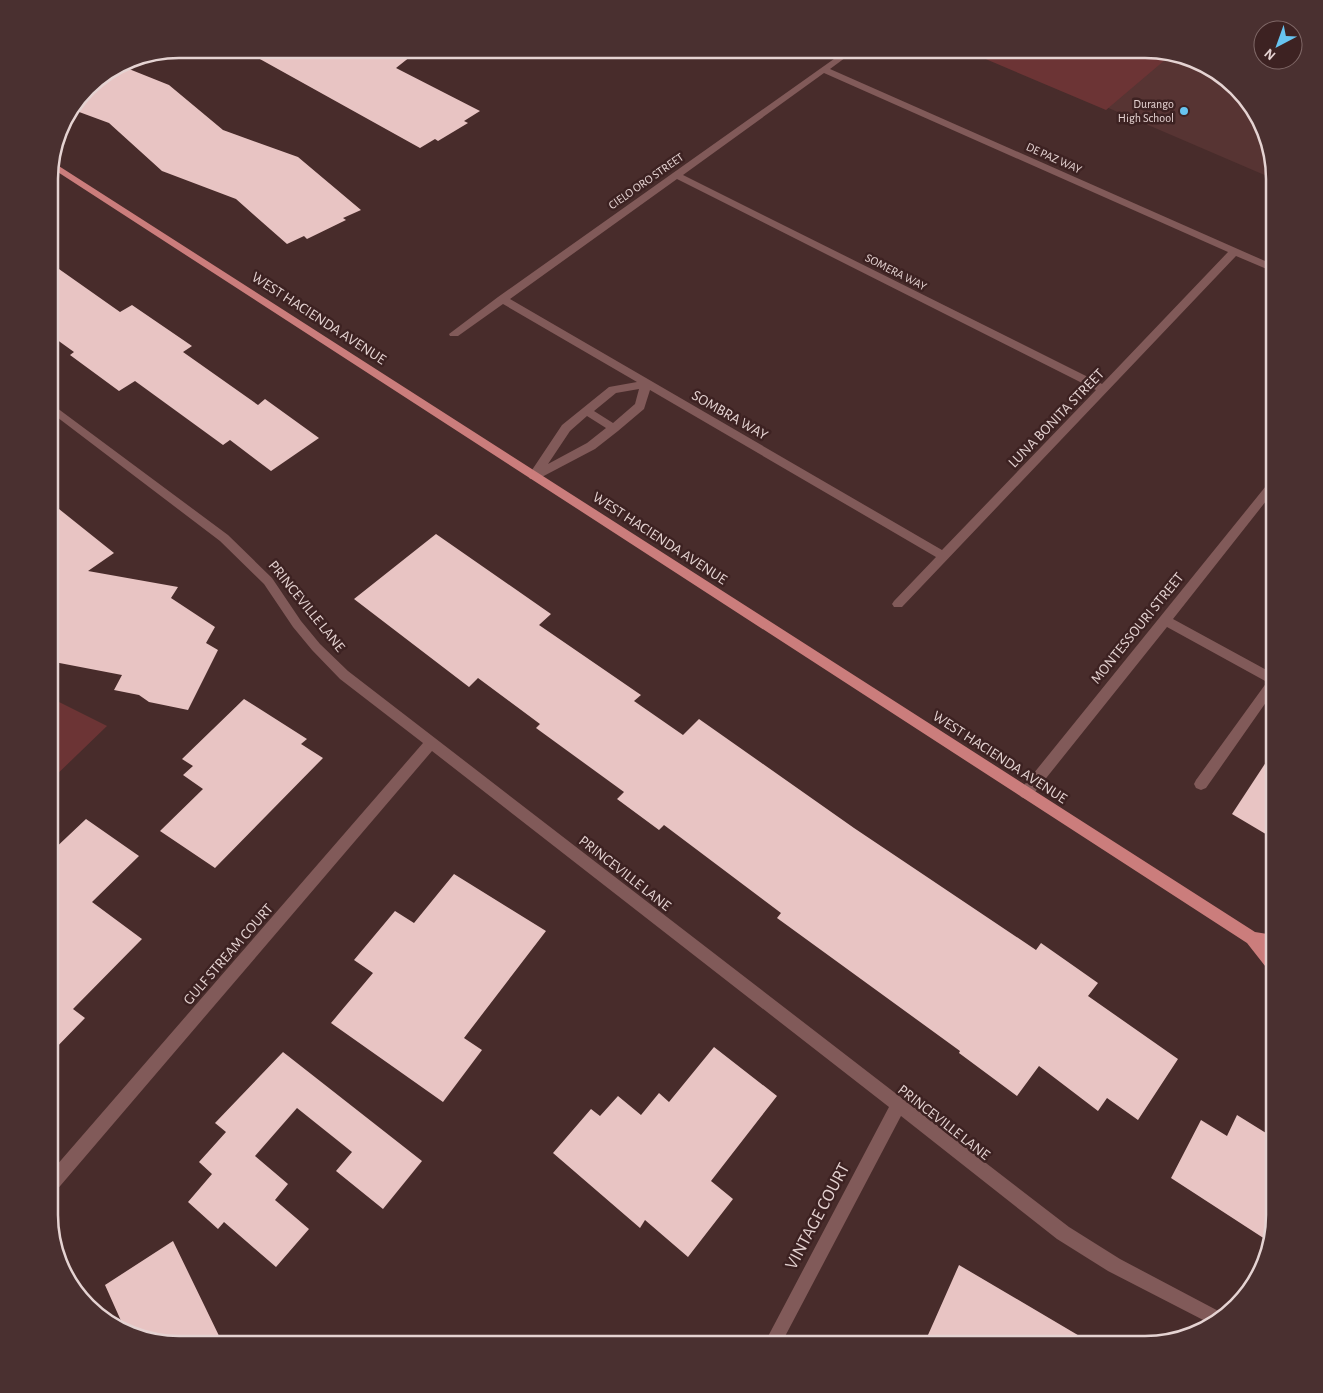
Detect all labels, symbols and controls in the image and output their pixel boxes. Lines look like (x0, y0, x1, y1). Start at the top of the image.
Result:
north arrow (1253, 20, 1303, 70)
text: N (1262, 46, 1278, 63)
place label: Durango High School (1118, 98, 1174, 124)
marker: Durango High School (1178, 105, 1190, 117)
street label: DE PAZ WAY (1024, 140, 1084, 176)
street label: CIELO ORO STREET (606, 151, 686, 211)
street label: SOMERA WAY (863, 251, 929, 293)
street label: WEST HACIENDA AVENUE (249, 269, 389, 367)
street label: LUNA BONITA STREET (1006, 366, 1108, 471)
street label: SOMBRA WAY (689, 388, 770, 443)
street label: WEST HACIENDA AVENUE (590, 489, 730, 587)
street label: PRINCEVILLE LANE (265, 558, 348, 655)
street label: MONTESSOURI STREET (1088, 569, 1187, 687)
street label: WEST HACIENDA AVENUE (930, 708, 1070, 806)
street label: PRINCEVILLE LANE (576, 833, 674, 914)
street label: GULF STREAM COURT (181, 901, 277, 1008)
street label: PRINCEVILLE LANE (895, 1082, 993, 1163)
street label: VINTAGE COURT (782, 1160, 854, 1273)

